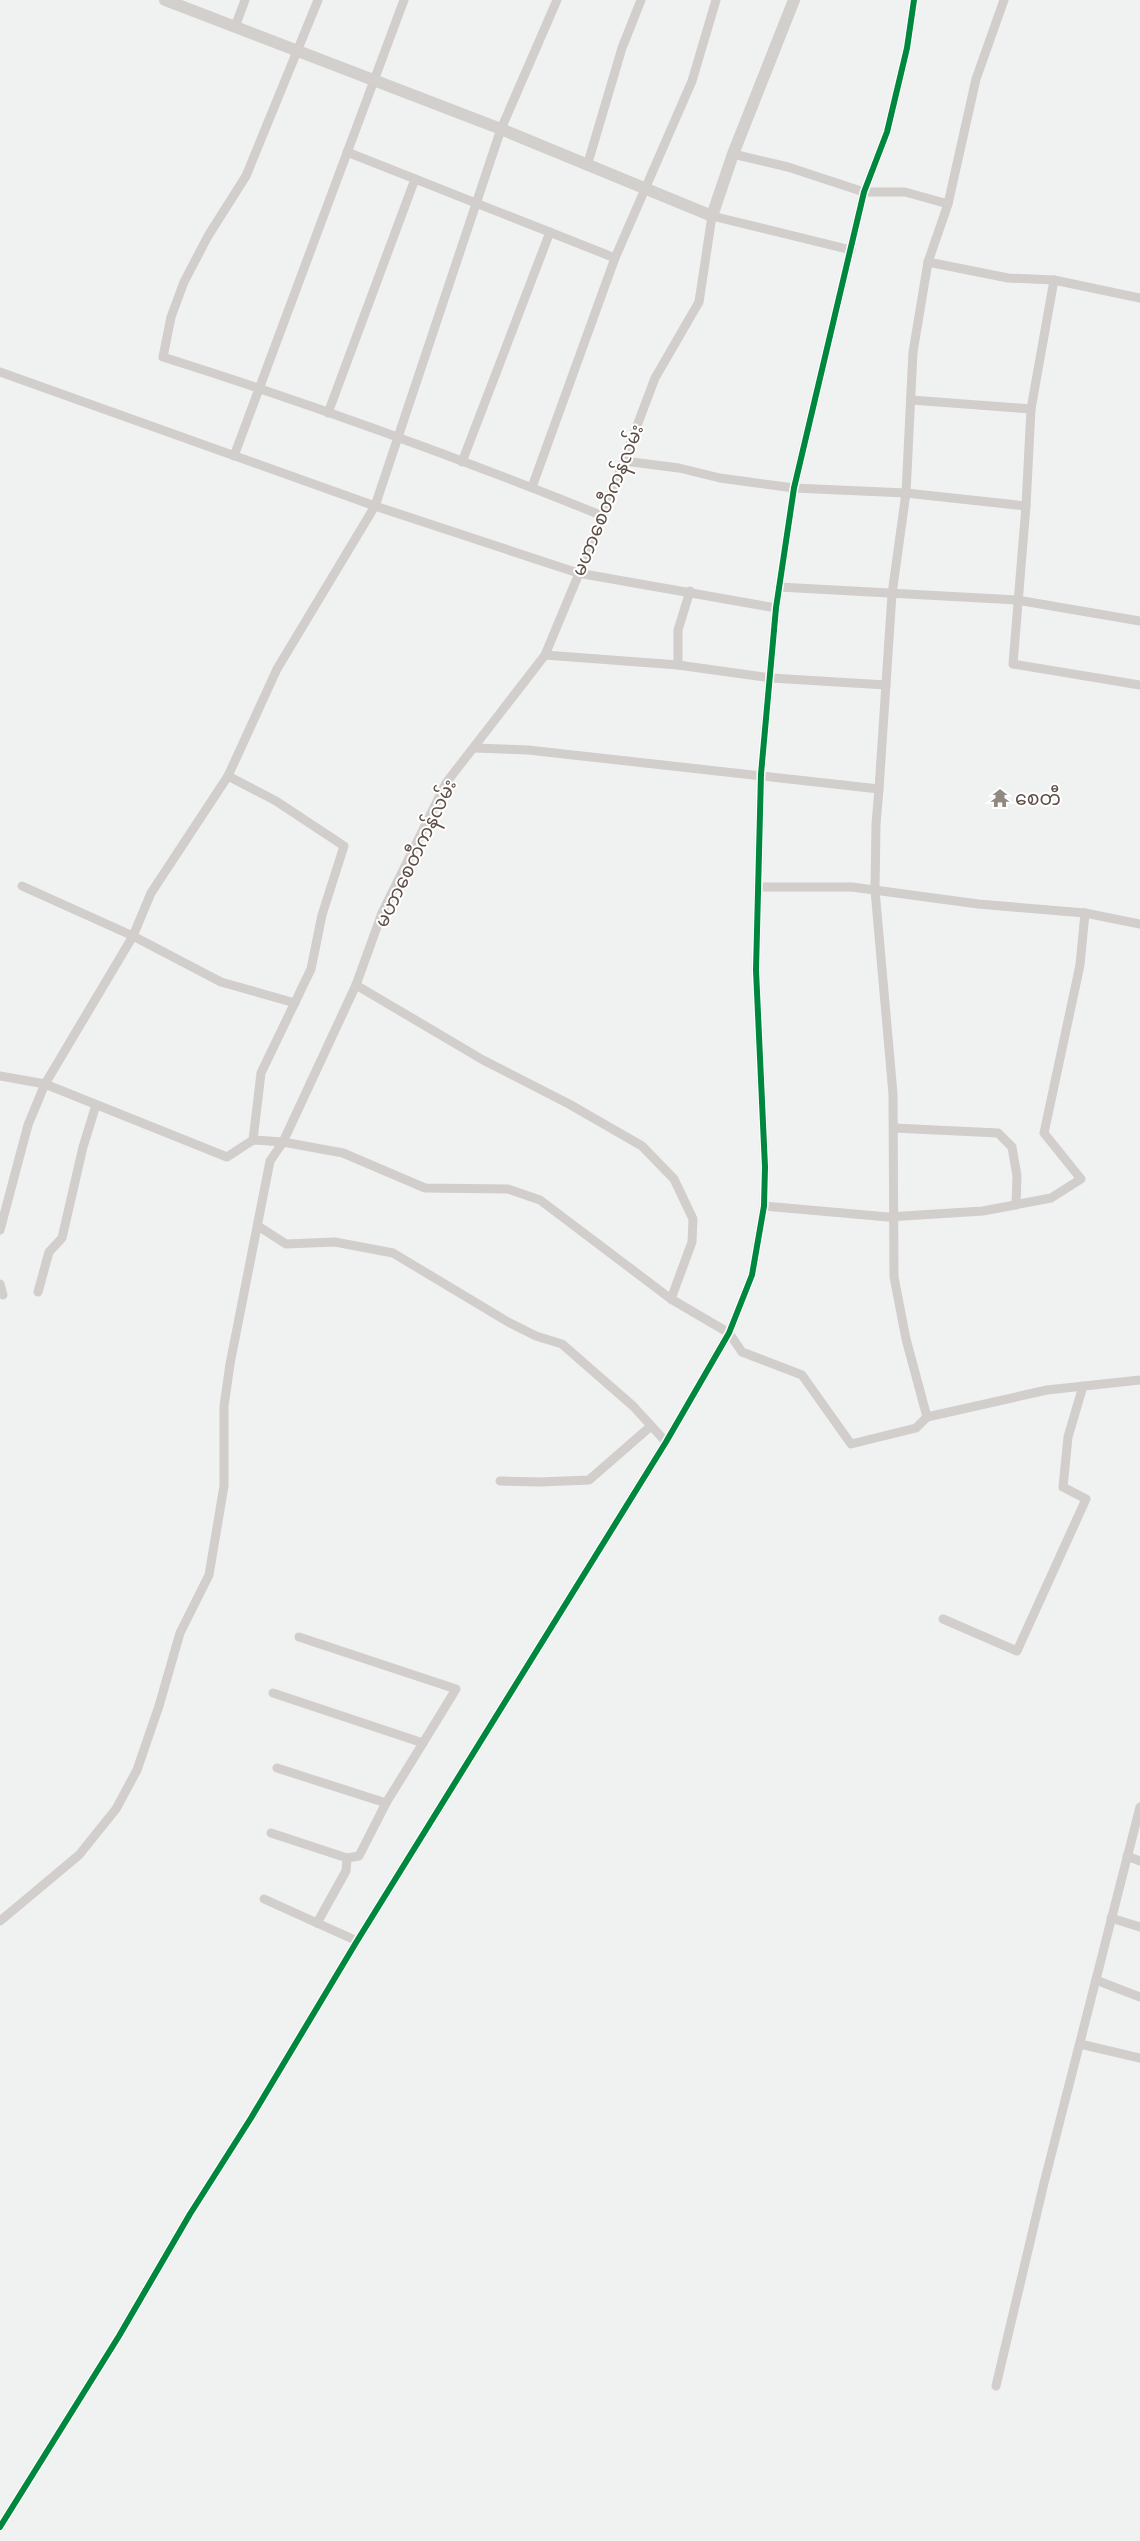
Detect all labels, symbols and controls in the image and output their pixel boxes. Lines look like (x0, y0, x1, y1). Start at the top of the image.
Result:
street label: မဟာစေတီကန်လမ်း (564, 420, 652, 581)
street label: မဟာစေတီကန်လမ်း (367, 774, 465, 933)
place label: စေတီ (1015, 784, 1061, 810)
temple icon: စေတီ (989, 787, 1011, 809)

